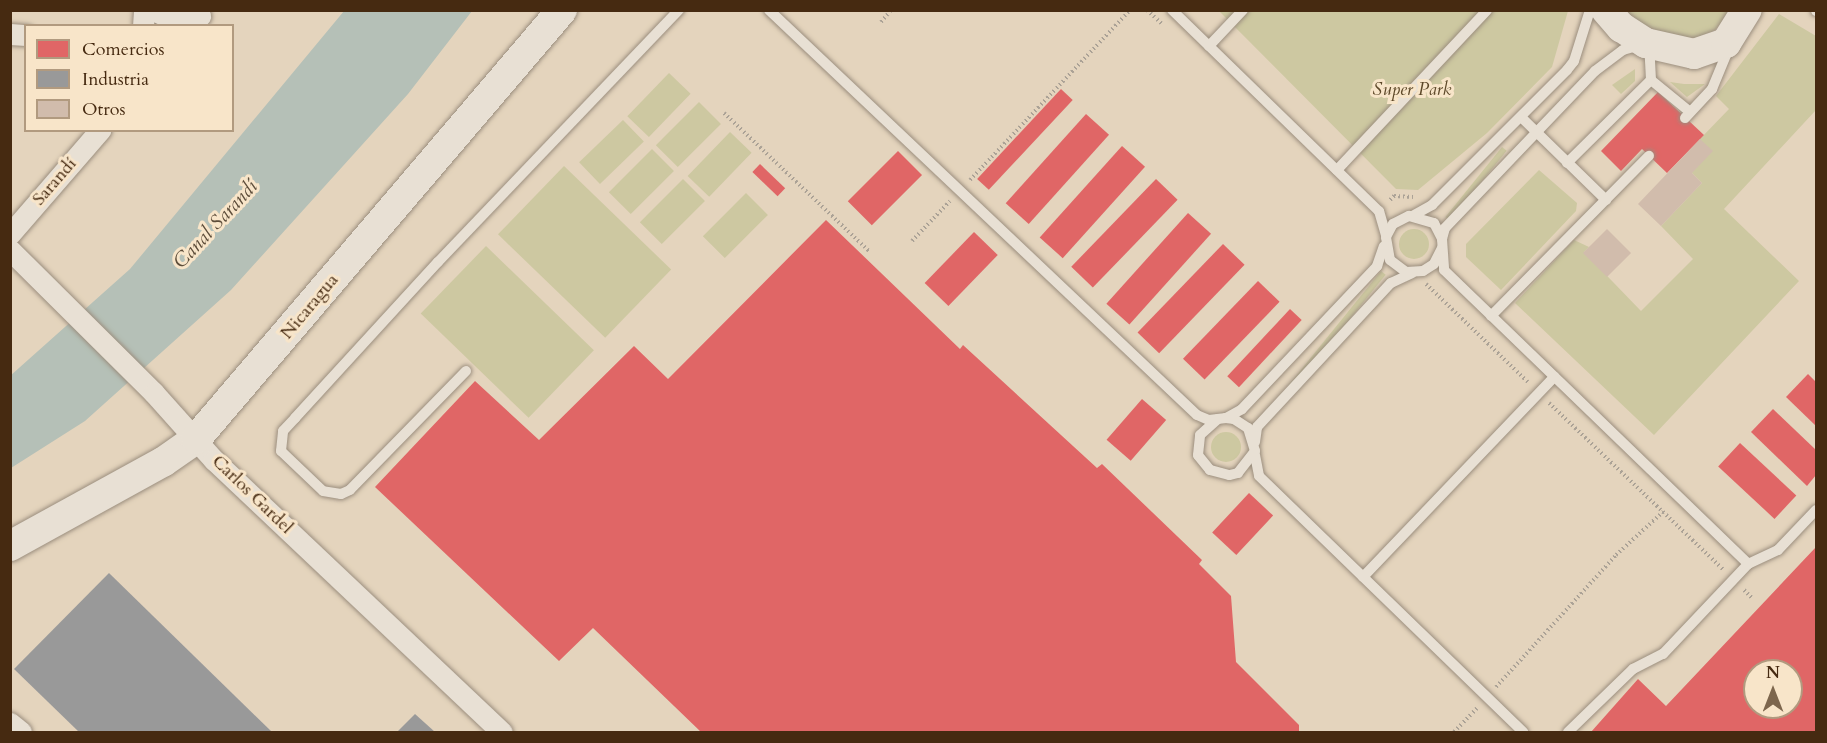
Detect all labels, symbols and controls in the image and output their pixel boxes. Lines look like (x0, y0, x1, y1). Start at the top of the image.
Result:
legend (24, 24, 234, 132)
text: Comercios (82, 37, 164, 62)
text: Industria (82, 67, 149, 92)
park label: Super Park (1372, 79, 1452, 101)
text: Otros (82, 97, 126, 122)
street label: Sarandí (28, 154, 82, 210)
water label: Canal Sarandí (168, 175, 262, 273)
street label: Nicaragua (276, 270, 344, 344)
street label: Carlos Gardel (207, 451, 297, 539)
north arrow (1743, 659, 1803, 719)
text: N (1766, 662, 1780, 684)

